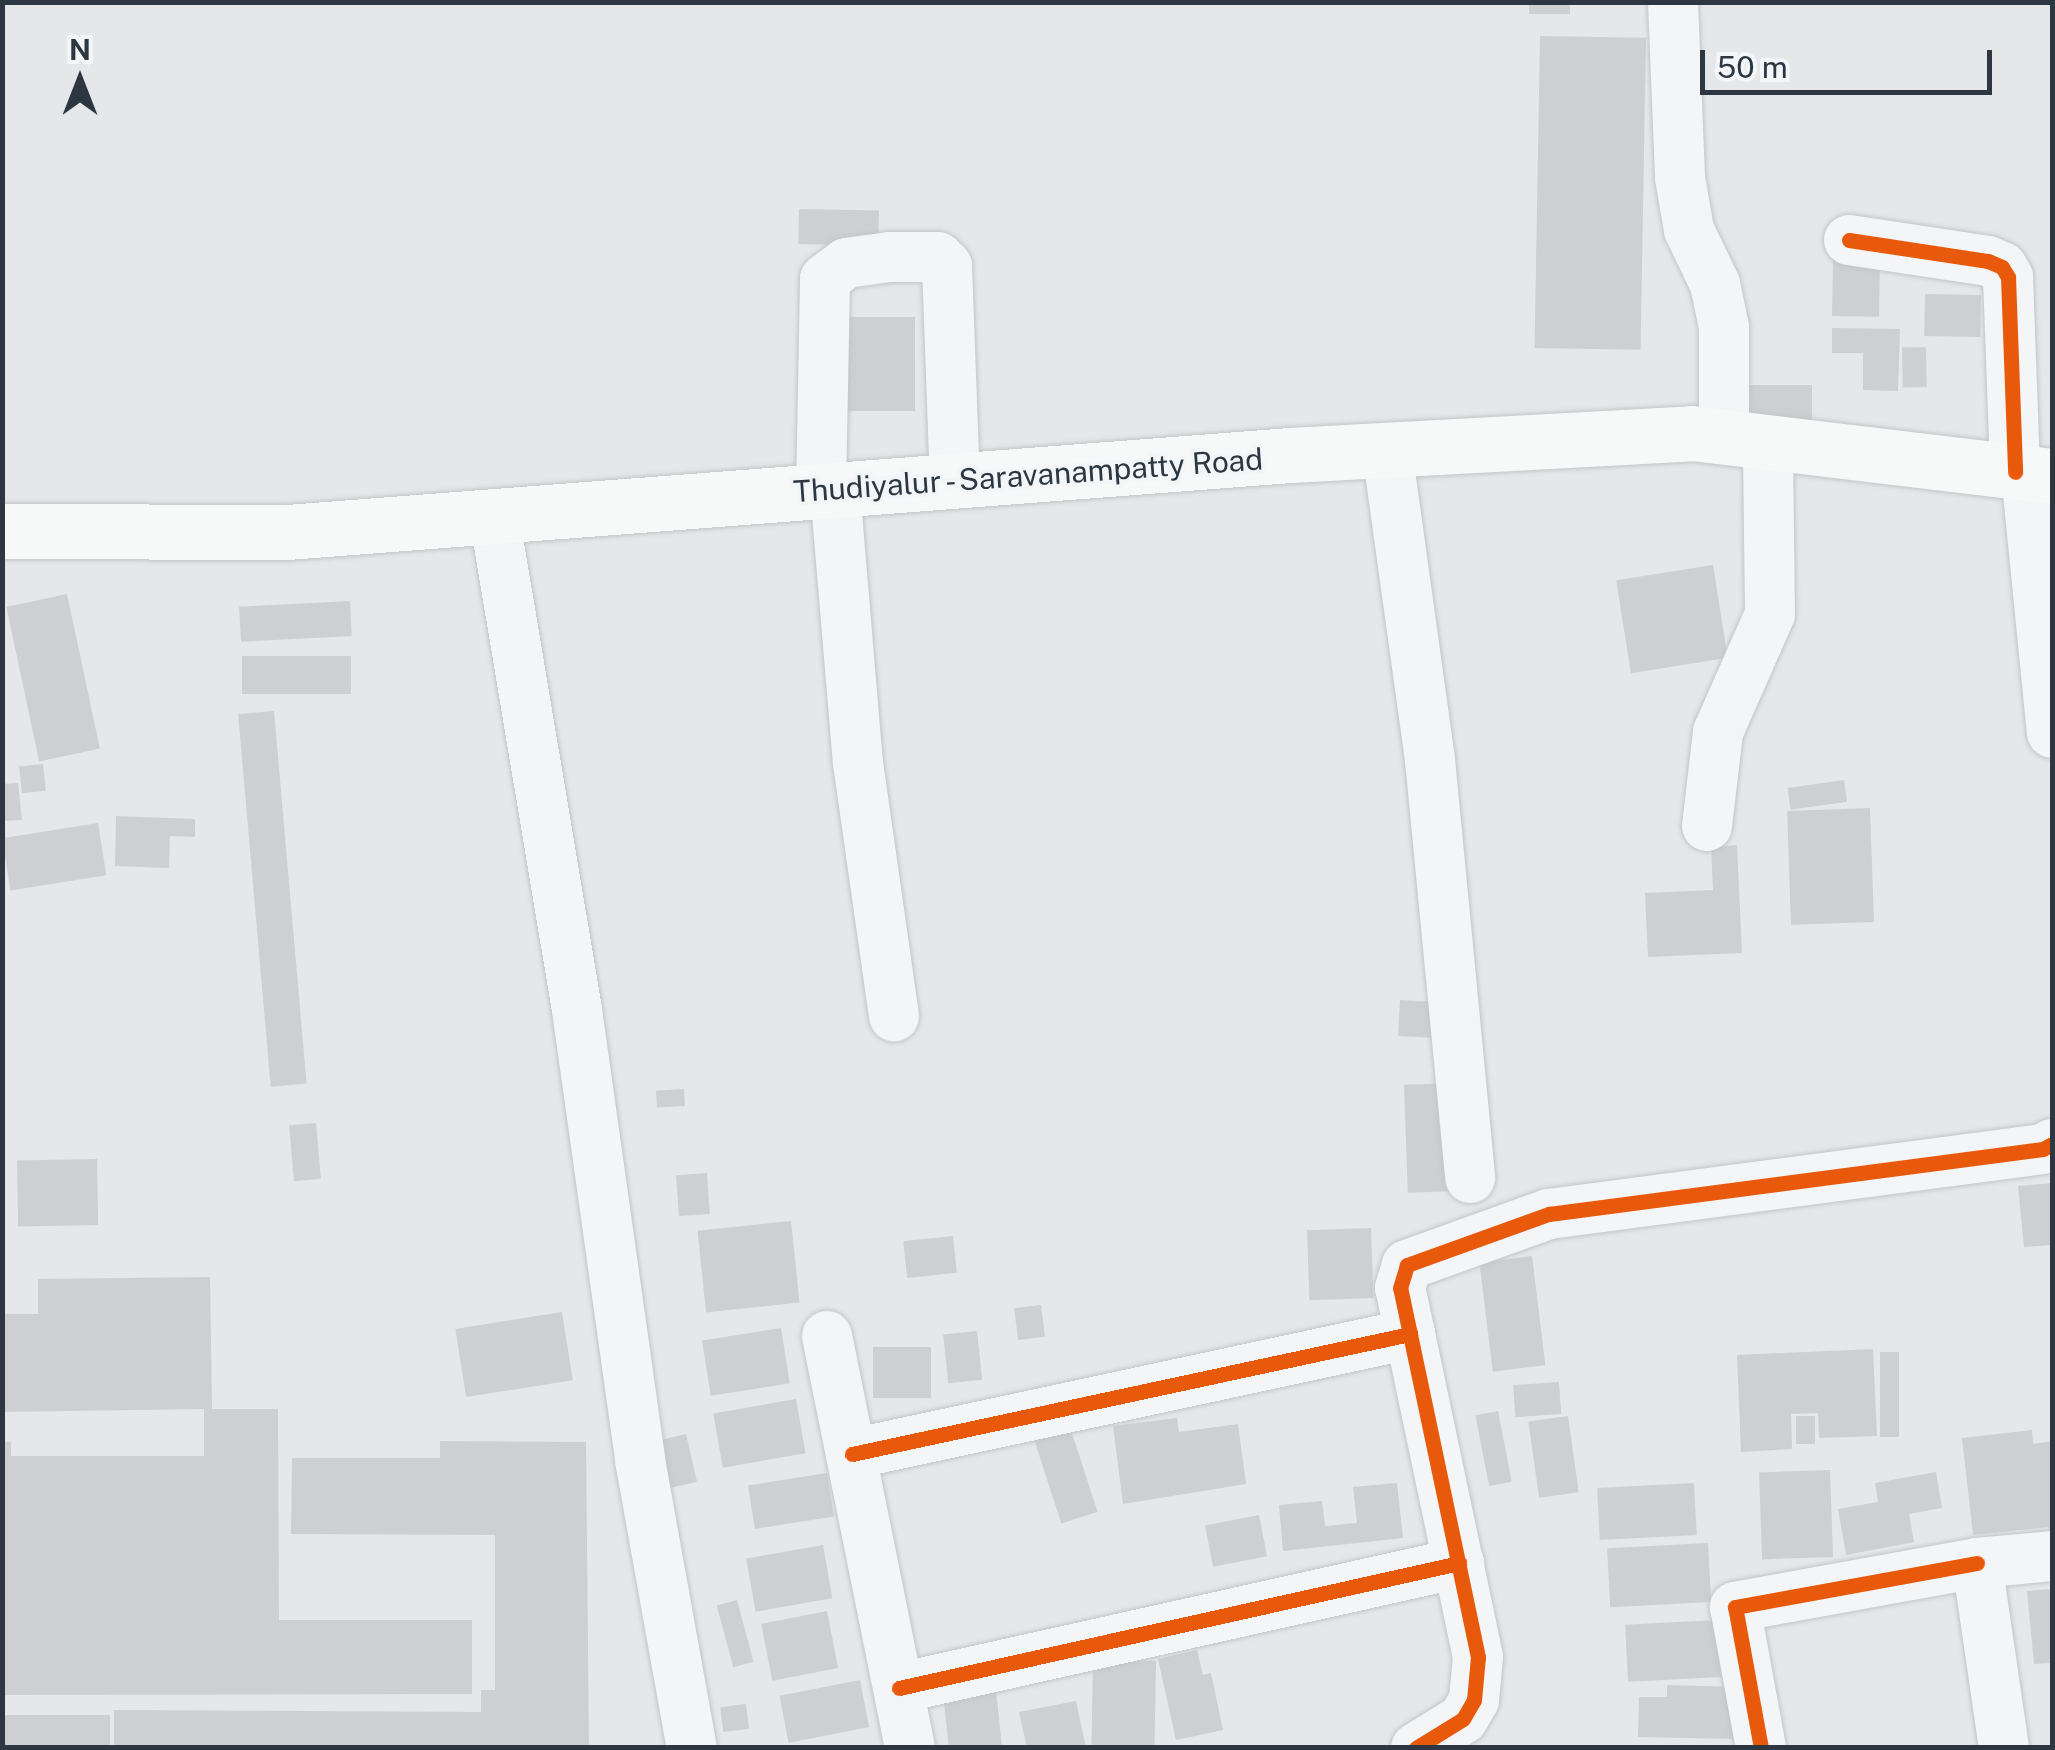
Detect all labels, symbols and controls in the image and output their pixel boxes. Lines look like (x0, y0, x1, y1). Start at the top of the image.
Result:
north arrow (30, 30, 130, 130)
scale bar (1705, 30, 1998, 92)
text: N (69, 33, 91, 66)
text: 50 m (1717, 49, 1788, 85)
street label: Thudiyalur - Saravanampatty Road (788, 440, 1268, 510)

